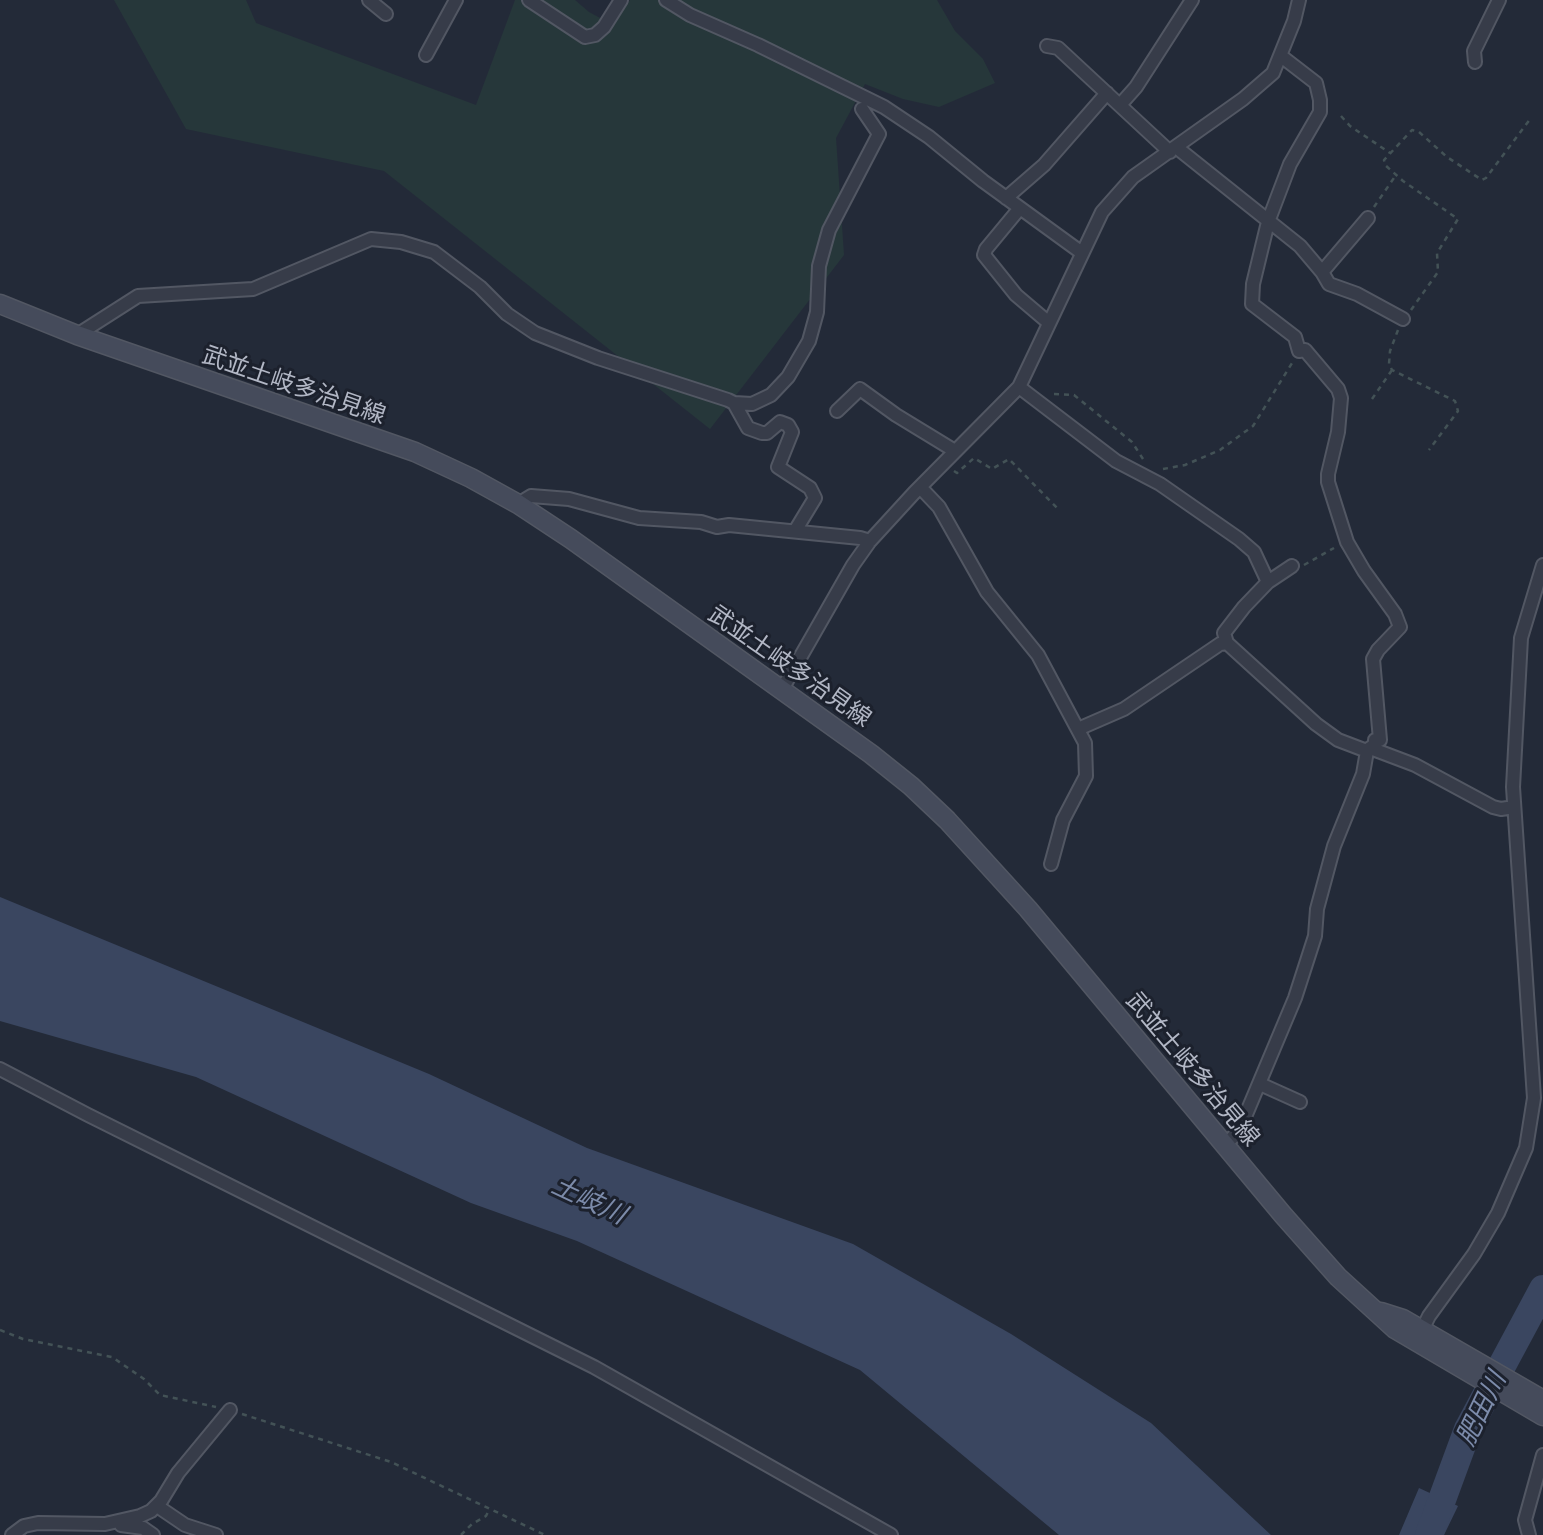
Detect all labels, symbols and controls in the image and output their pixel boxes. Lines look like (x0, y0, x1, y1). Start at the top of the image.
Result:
street label: 武並土岐多治見線 (199, 340, 389, 430)
street label: 武並土岐多治見線 (703, 599, 877, 733)
street label: 武並土岐多治見線 (1120, 986, 1266, 1152)
water label: 土岐川 (547, 1169, 631, 1231)
water label: 肥田川 (1450, 1367, 1512, 1451)

